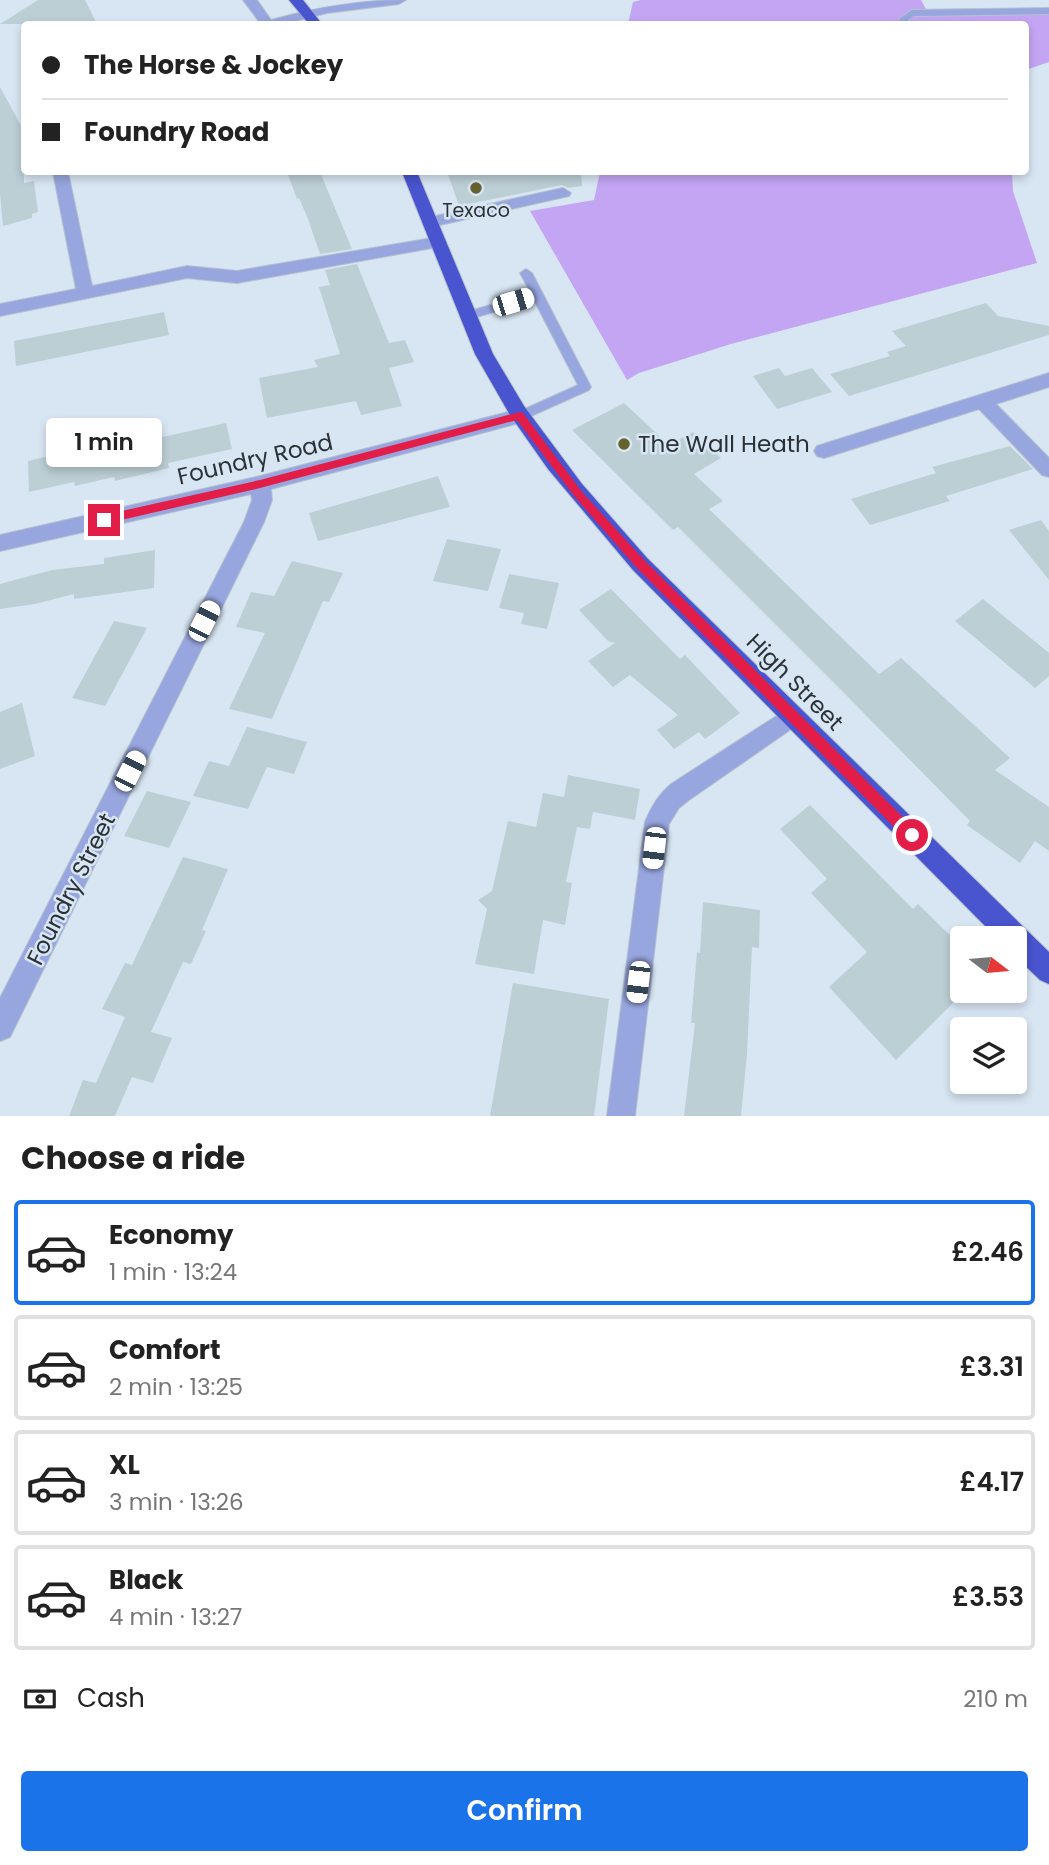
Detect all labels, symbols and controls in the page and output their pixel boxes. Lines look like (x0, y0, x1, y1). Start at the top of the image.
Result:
text: The Horse & Jockey (84, 47, 343, 83)
text: Foundry Road (84, 114, 269, 150)
marker: Texaco (468, 180, 484, 196)
place label: Texaco (442, 197, 510, 224)
car (490, 286, 537, 318)
callout: 1 min (46, 419, 162, 468)
text: 1 min (74, 426, 134, 458)
street label: Foundry Road (174, 426, 336, 492)
place label: The Wall Heath (638, 428, 810, 460)
marker: The Wall Heath (616, 436, 632, 452)
route end (88, 504, 120, 536)
car (186, 598, 223, 644)
street label: High Street (739, 626, 851, 738)
car (112, 748, 149, 794)
street label: Foundry Street (19, 808, 123, 970)
route start (896, 819, 928, 851)
car (642, 826, 667, 870)
north arrow (950, 926, 1027, 1003)
map controls (950, 926, 1027, 1094)
car (626, 960, 651, 1004)
button: layers (950, 1017, 1027, 1094)
text: Choose a ride (21, 1135, 245, 1180)
text: Economy (109, 1217, 233, 1253)
icon: car (25, 1221, 88, 1284)
text: £2.46 (951, 1234, 1024, 1270)
text: 1 min · 13:24 (109, 1256, 237, 1288)
text: Comfort (109, 1332, 221, 1368)
icon: car (25, 1336, 88, 1399)
text: £3.31 (960, 1349, 1024, 1385)
text: 2 min · 13:25 (109, 1371, 243, 1403)
text: XL (109, 1447, 140, 1483)
icon: car (25, 1451, 88, 1514)
text: £4.17 (959, 1464, 1024, 1500)
text: 3 min · 13:26 (109, 1486, 244, 1518)
text: Black (109, 1562, 183, 1598)
icon: car (25, 1566, 88, 1629)
text: £3.53 (952, 1579, 1024, 1615)
text: 4 min · 13:27 (109, 1601, 242, 1633)
icon: cash (21, 1680, 59, 1718)
text: Cash (77, 1680, 145, 1716)
text: 210 m (963, 1683, 1028, 1715)
button: Confirm (21, 1771, 1028, 1851)

